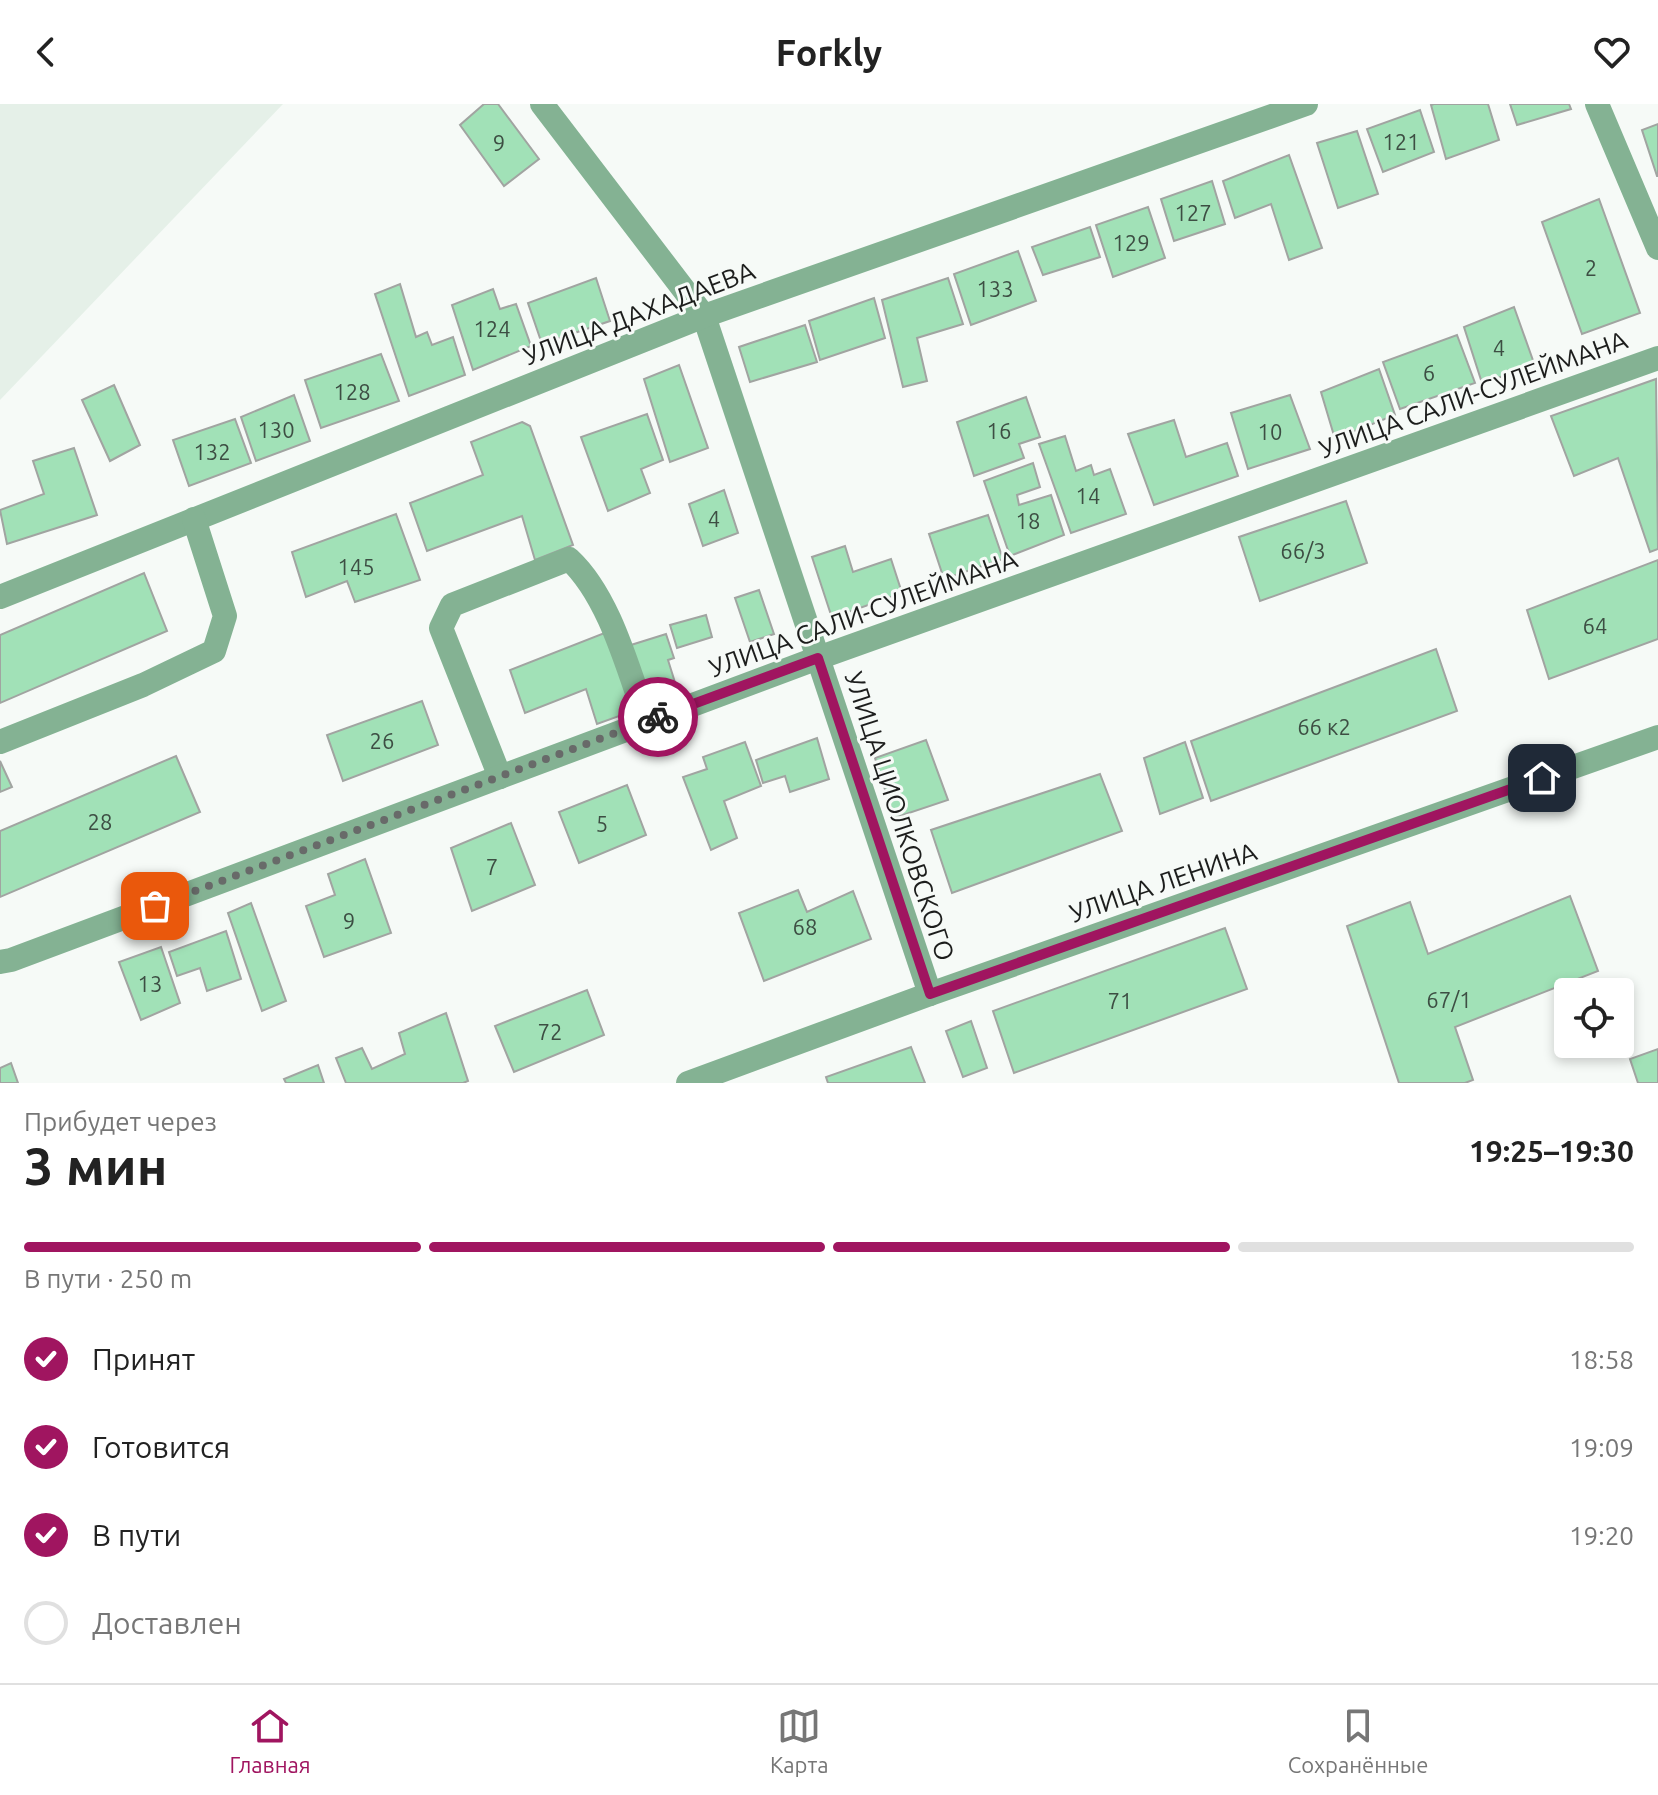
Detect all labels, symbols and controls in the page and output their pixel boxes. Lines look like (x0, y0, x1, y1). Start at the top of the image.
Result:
icon: back (24, 30, 68, 74)
icon: heart (1590, 30, 1634, 74)
text: Forkly (776, 32, 882, 73)
house number: 121 (1382, 129, 1420, 154)
house number: 9 (493, 130, 505, 155)
house number: 127 (1174, 200, 1212, 225)
house number: 129 (1112, 230, 1150, 255)
street label: УЛИЦА ДАХАДАЕВА (519, 255, 759, 371)
house number: 2 (1585, 255, 1597, 280)
house number: 133 (976, 276, 1014, 301)
house number: 124 (473, 316, 511, 341)
street label: УЛИЦА САЛИ-СУЛЕЙМАНА (1315, 325, 1631, 463)
house number: 4 (1493, 335, 1505, 360)
house number: 6 (1423, 360, 1435, 385)
house number: 128 (333, 379, 371, 404)
house number: 130 (257, 417, 295, 442)
house number: 16 (987, 418, 1011, 443)
house number: 10 (1258, 419, 1282, 444)
house number: 132 (193, 439, 231, 464)
house number: 14 (1076, 483, 1100, 508)
house number: 4 (708, 506, 720, 531)
house number: 18 (1016, 508, 1040, 533)
house number: 66/3 (1280, 538, 1326, 563)
street label: УЛИЦА САЛИ-СУЛЕЙМАНА (705, 544, 1021, 682)
house number: 145 (337, 554, 375, 579)
house number: 64 (1583, 613, 1607, 638)
street label: УЛИЦА ЦИОЛКОВСКОГО (839, 668, 961, 964)
courier (618, 677, 698, 757)
icon: bike (636, 695, 680, 739)
house number: 66 к2 (1297, 714, 1351, 739)
house number: 26 (370, 728, 394, 753)
pin (1508, 744, 1576, 812)
icon: home (1520, 756, 1564, 800)
house number: 28 (88, 809, 112, 834)
house number: 5 (596, 811, 608, 836)
street label: УЛИЦА ЛЕНИНА (1066, 836, 1260, 928)
house number: 7 (486, 854, 498, 879)
pin (121, 872, 189, 940)
icon: bag (133, 884, 177, 928)
house number: 9 (343, 908, 355, 933)
house number: 68 (793, 914, 817, 939)
house number: 13 (138, 971, 162, 996)
map controls (1554, 978, 1634, 1058)
button: locate (1554, 978, 1634, 1058)
house number: 67/1 (1426, 987, 1472, 1012)
house number: 71 (1108, 988, 1132, 1013)
house number: 72 (538, 1019, 562, 1044)
text: Прибудет через (24, 1107, 217, 1136)
text: 19:25–19:30 (1469, 1134, 1634, 1168)
text: 3 мин (24, 1137, 167, 1195)
text: В пути · 250 m (24, 1264, 192, 1293)
icon: check (24, 1337, 68, 1381)
text: Принят (92, 1342, 195, 1376)
text: 18:58 (1569, 1345, 1634, 1374)
icon: check (24, 1425, 68, 1469)
text: Готовится (92, 1430, 230, 1464)
text: 19:09 (1569, 1433, 1634, 1462)
icon: check (24, 1513, 68, 1557)
text: В пути (92, 1518, 181, 1552)
text: 19:20 (1569, 1521, 1634, 1550)
text: Доставлен (92, 1606, 242, 1640)
tab: Главная (230, 1704, 311, 1777)
tab: Карта (770, 1704, 829, 1777)
tab: Сохранённые (1288, 1704, 1428, 1777)

